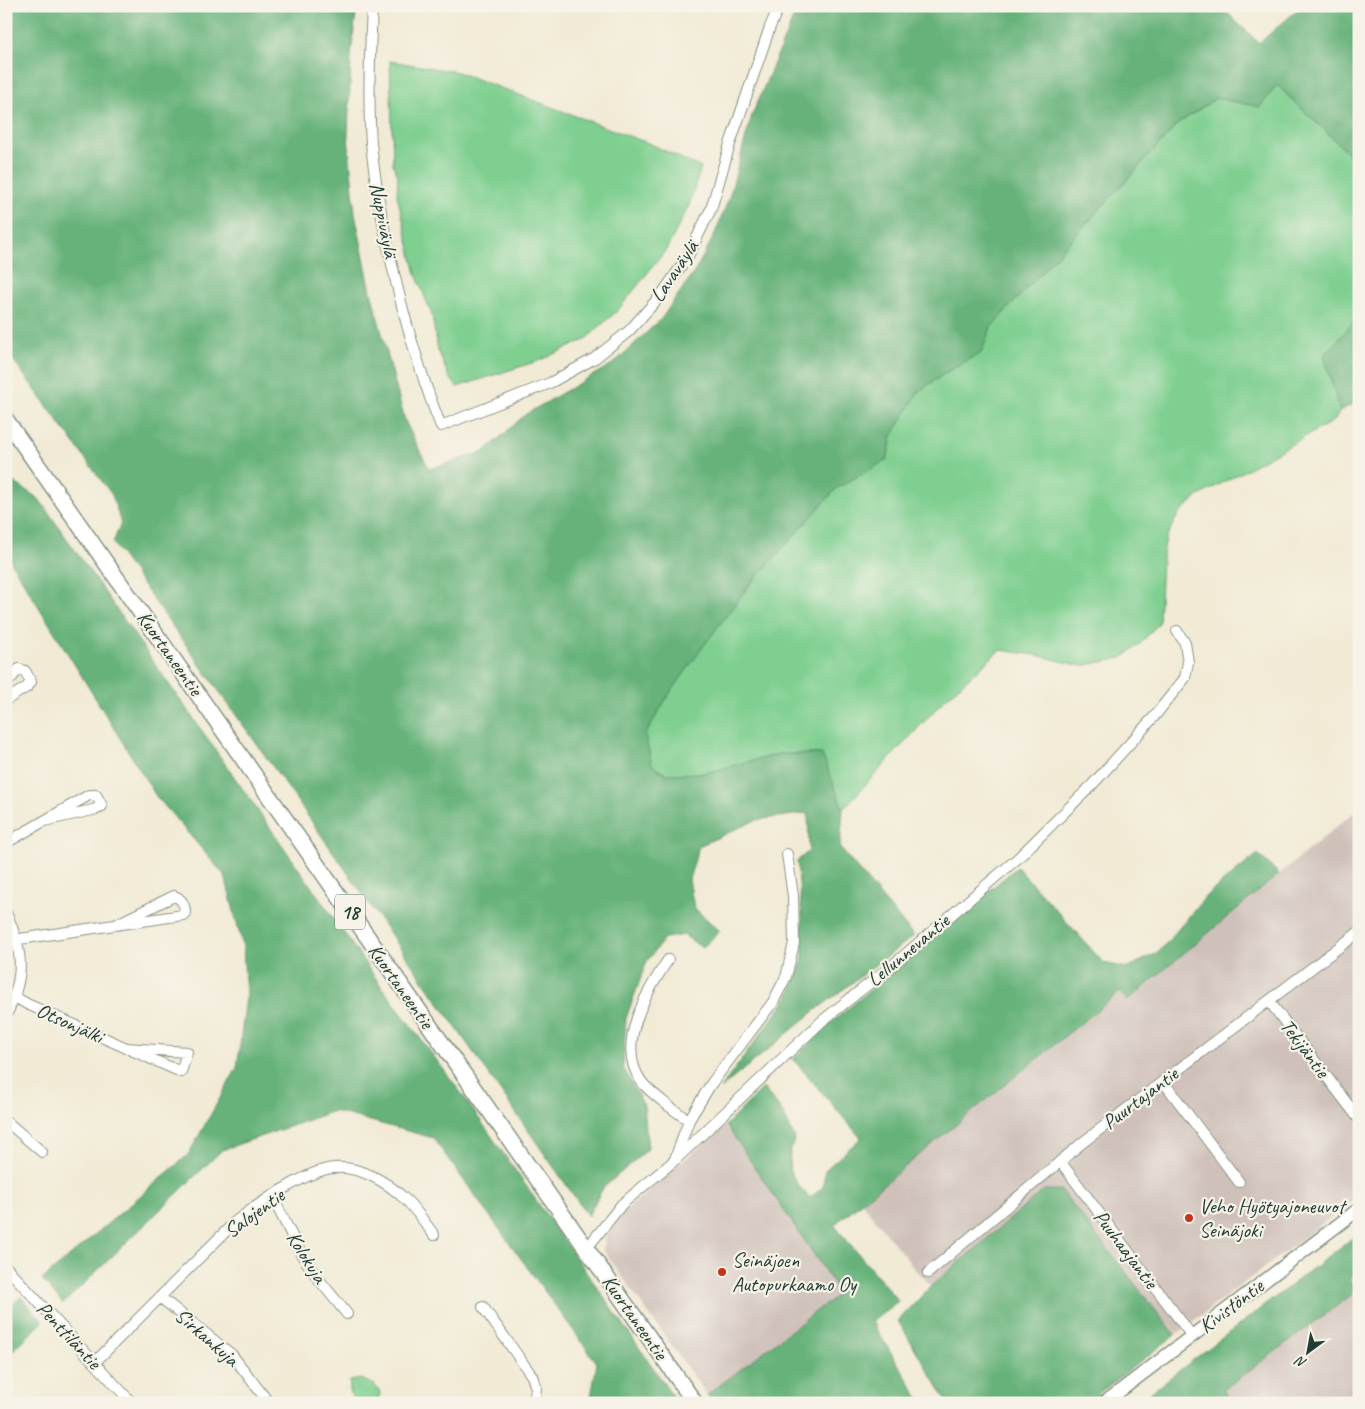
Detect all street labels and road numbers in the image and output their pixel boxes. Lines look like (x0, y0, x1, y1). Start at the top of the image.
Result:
street label: Nuppiväylä (364, 180, 404, 262)
street label: Lavaväylä (644, 234, 705, 307)
street label: Kuortaneentie (131, 606, 210, 702)
road number: 18 (335, 894, 365, 930)
street label: Lellunnevantie (861, 907, 956, 992)
street label: Kuortaneentie (362, 939, 441, 1035)
street label: Otsonjälki (33, 997, 110, 1050)
street label: Tekijäntie (1275, 1014, 1336, 1083)
street label: Puurtajantie (1097, 1060, 1184, 1135)
street label: Salojentie (219, 1182, 290, 1244)
street label: Puuhaajantie (1088, 1204, 1165, 1295)
street label: Kolokuja (281, 1226, 334, 1289)
street label: Kuortaneentie (596, 1270, 675, 1366)
street label: Kivistöntie (1193, 1273, 1269, 1339)
street label: Penttiläntie (31, 1296, 108, 1375)
street label: Sirkankuja (170, 1302, 246, 1373)

